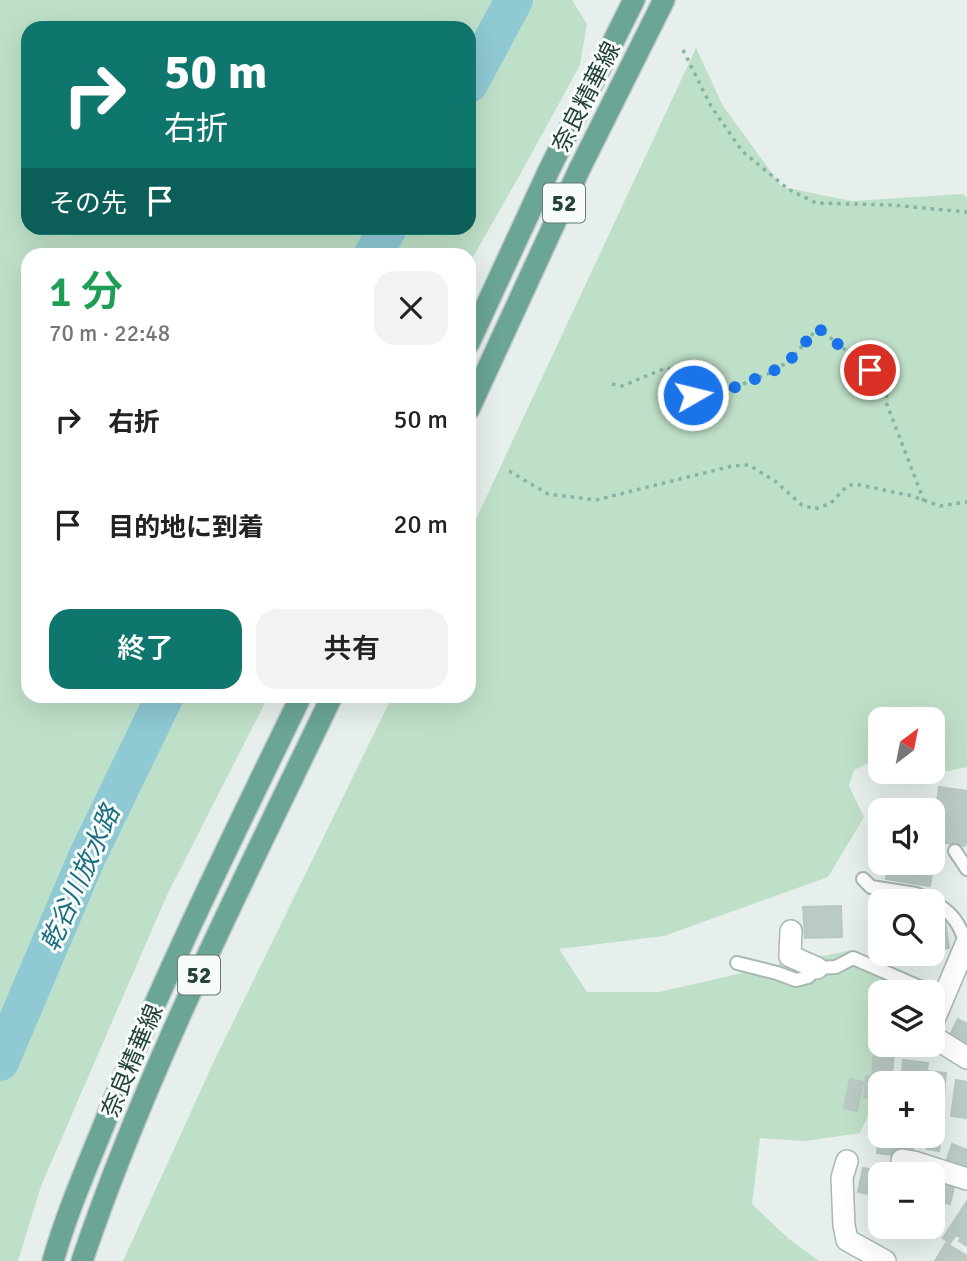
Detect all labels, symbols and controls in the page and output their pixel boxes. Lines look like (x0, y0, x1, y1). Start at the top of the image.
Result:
street label: 奈良精華線 (545, 37, 627, 157)
text: 50 m (164, 42, 267, 102)
icon: right (49, 49, 140, 140)
text: 右折 (164, 109, 228, 148)
icon: arrive (141, 182, 179, 220)
road number: 52 (543, 184, 585, 222)
text: その先 (49, 188, 127, 220)
text: 1 分 (49, 267, 123, 318)
button: close (374, 271, 448, 345)
text: 70 m · 22:48 (49, 319, 170, 348)
pin (840, 340, 900, 400)
icon: arrive (851, 351, 889, 389)
position arrow (656, 358, 730, 432)
icon: right (49, 401, 87, 439)
text: 50 m (393, 404, 448, 436)
text: 右折 (108, 407, 160, 439)
icon: arrive (49, 506, 87, 544)
text: 20 m (393, 509, 448, 541)
text: 目的地に到着 (108, 512, 264, 544)
button: 終了 (49, 609, 242, 689)
button: 共有 (256, 609, 448, 689)
north arrow (868, 707, 945, 784)
map controls (868, 707, 945, 1239)
button: sound (868, 798, 945, 875)
water label: 乾谷川放水路 (35, 799, 128, 956)
button: search (868, 889, 945, 966)
road number: 52 (178, 956, 220, 994)
button: layers (868, 980, 945, 1057)
street label: 奈良精華線 (95, 1000, 169, 1122)
button: + (868, 1071, 945, 1148)
button: − (868, 1162, 945, 1239)

